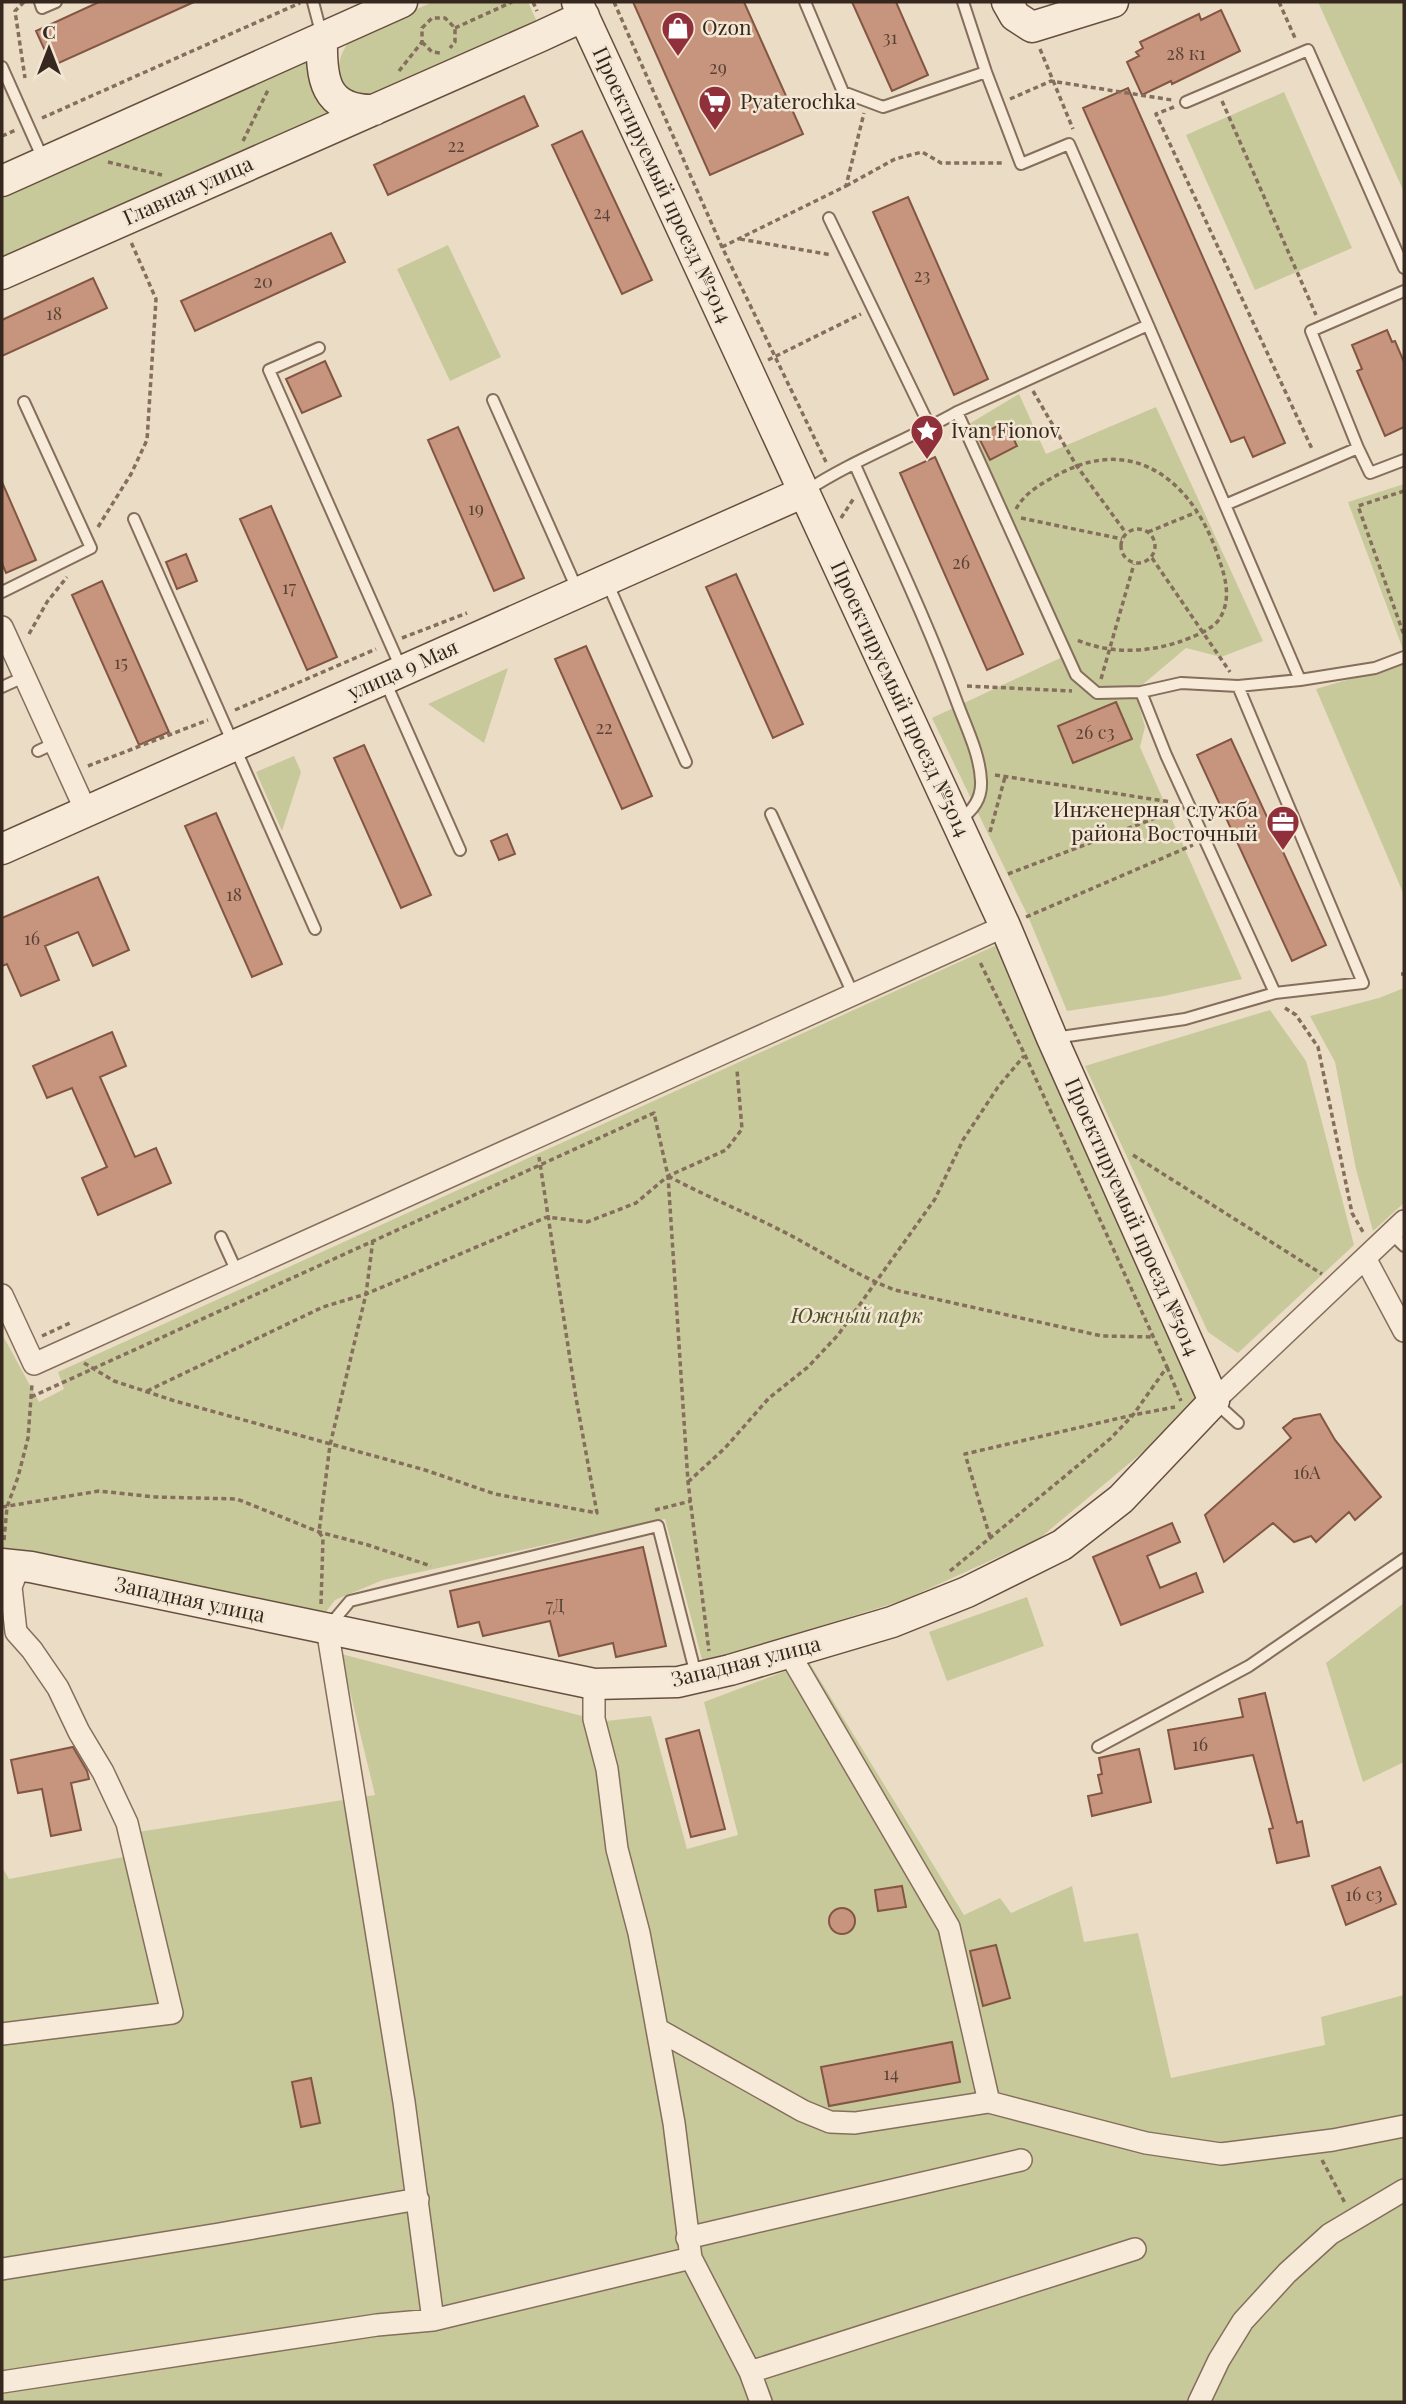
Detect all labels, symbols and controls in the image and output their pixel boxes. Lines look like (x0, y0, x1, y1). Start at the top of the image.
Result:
shop icon: Ozon (659, 9, 697, 58)
place label: Ozon (702, 12, 752, 40)
north arrow (14, 14, 84, 84)
text: С (42, 18, 56, 44)
house number: 31 (883, 25, 898, 49)
street label: Проектируемый проезд №5014 (587, 41, 740, 327)
house number: 28 к1 (1166, 41, 1206, 65)
house number: 29 (709, 55, 727, 79)
supermarket icon: Pyaterochka (696, 83, 734, 132)
place label: Pyaterochka (740, 86, 857, 114)
house number: 22 (447, 133, 465, 157)
street label: Главная улица (118, 148, 257, 230)
house number: 24 (593, 200, 611, 224)
house number: 23 (914, 263, 930, 287)
house number: 20 (253, 269, 273, 293)
house number: 18 (46, 301, 62, 325)
place icon: Ivan Fionov (908, 412, 946, 461)
place label: Ivan Fionov (951, 415, 1061, 443)
house number: 19 (468, 496, 484, 520)
house number: 26 (952, 550, 970, 574)
street label: Проектируемый проезд №5014 (825, 555, 978, 841)
house number: 17 (282, 575, 297, 599)
street label: улица 9 Мая (342, 631, 462, 705)
house number: 15 (114, 650, 128, 674)
house number: 22 (595, 715, 613, 739)
house number: 26 с3 (1075, 720, 1115, 744)
place label: Инженерная служба района Восточный (1053, 794, 1259, 846)
office icon: Инженерная служба района Восточный (1264, 803, 1302, 852)
house number: 18 (226, 882, 242, 906)
house number: 16 (24, 926, 40, 950)
street label: Проектируемый проезд №5014 (1060, 1073, 1208, 1360)
park label: Южный парк (790, 1300, 924, 1328)
house number: 16А (1293, 1460, 1321, 1484)
street label: Западная улица (113, 1568, 269, 1628)
house number: 7Д (546, 1593, 564, 1617)
street label: Западная улица (668, 1628, 824, 1692)
house number: 16 (1192, 1732, 1208, 1756)
house number: 16 с3 (1345, 1882, 1383, 1906)
house number: 14 (883, 2061, 899, 2085)

